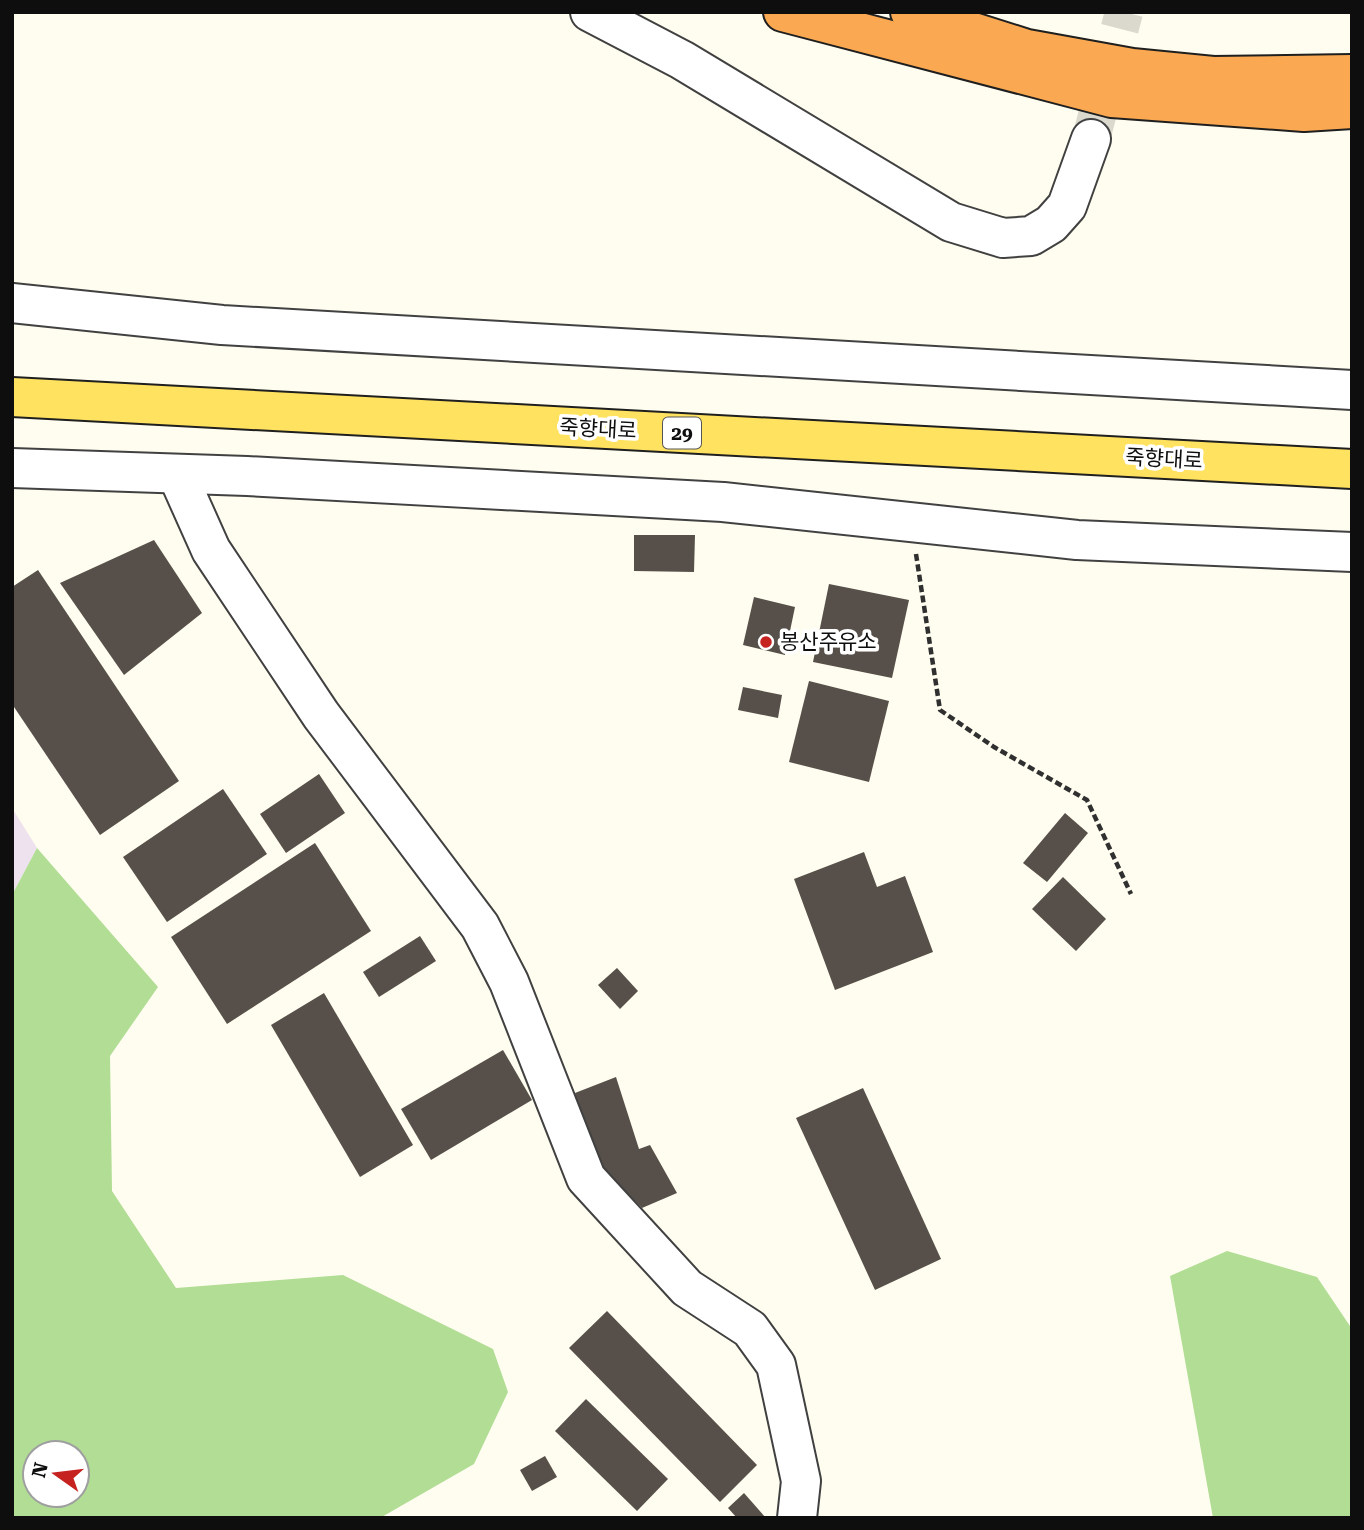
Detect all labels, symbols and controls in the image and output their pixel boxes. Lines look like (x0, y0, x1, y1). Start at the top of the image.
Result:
street label: 죽향대로 (559, 415, 637, 443)
road number: 29 (663, 418, 701, 448)
street label: 죽향대로 (1125, 445, 1203, 473)
place label: 봉산주유소 (780, 630, 877, 654)
marker: 봉산주유소 (758, 634, 774, 650)
north arrow (21, 1439, 91, 1509)
text: N (27, 1460, 53, 1480)

